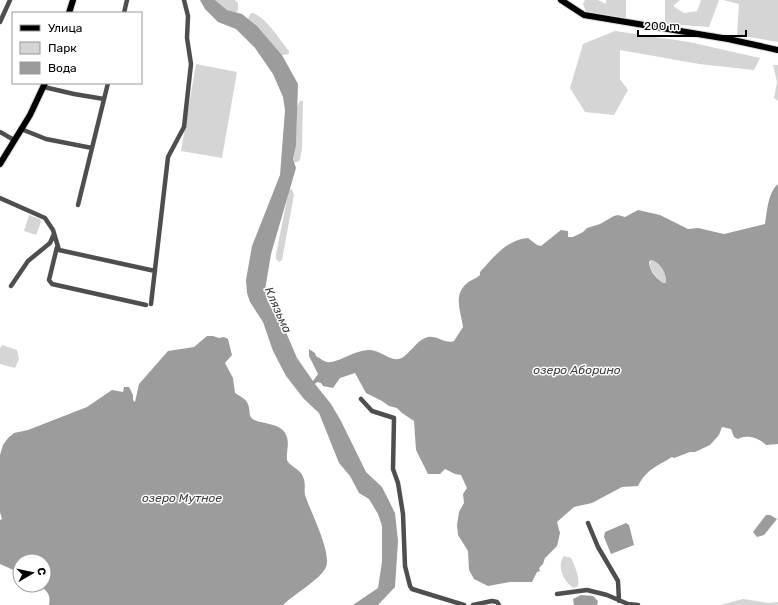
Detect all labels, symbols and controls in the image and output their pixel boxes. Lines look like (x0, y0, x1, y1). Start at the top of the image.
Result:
legend (12, 12, 142, 84)
scale bar (638, 12, 746, 38)
text: 200 m (644, 19, 680, 33)
text: Улица (48, 21, 82, 35)
text: Парк (48, 41, 77, 55)
text: Вода (48, 61, 77, 75)
water label: Клязьма (262, 285, 294, 335)
water label: озеро Аборино (533, 363, 621, 377)
water label: озеро Мутное (142, 491, 222, 505)
north arrow (12, 553, 52, 593)
text: С (34, 567, 48, 577)

